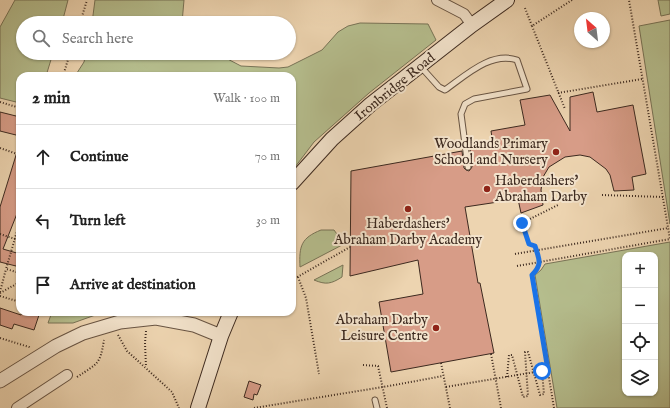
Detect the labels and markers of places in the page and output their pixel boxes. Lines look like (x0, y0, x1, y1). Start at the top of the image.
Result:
place label: Woodlands Primary School and Nursery (434, 135, 548, 169)
marker: Woodlands Primary School and Nursery (551, 147, 561, 157)
place label: Haberdashers' Abraham Darby (494, 172, 587, 206)
marker: Haberdashers' Abraham Darby (482, 184, 492, 194)
marker: Haberdashers' Abraham Darby Academy (403, 204, 413, 214)
place label: Haberdashers' Abraham Darby Academy (333, 215, 482, 249)
place label: Abraham Darby Leisure Centre (335, 311, 429, 345)
marker: Abraham Darby Leisure Centre (431, 323, 441, 333)

